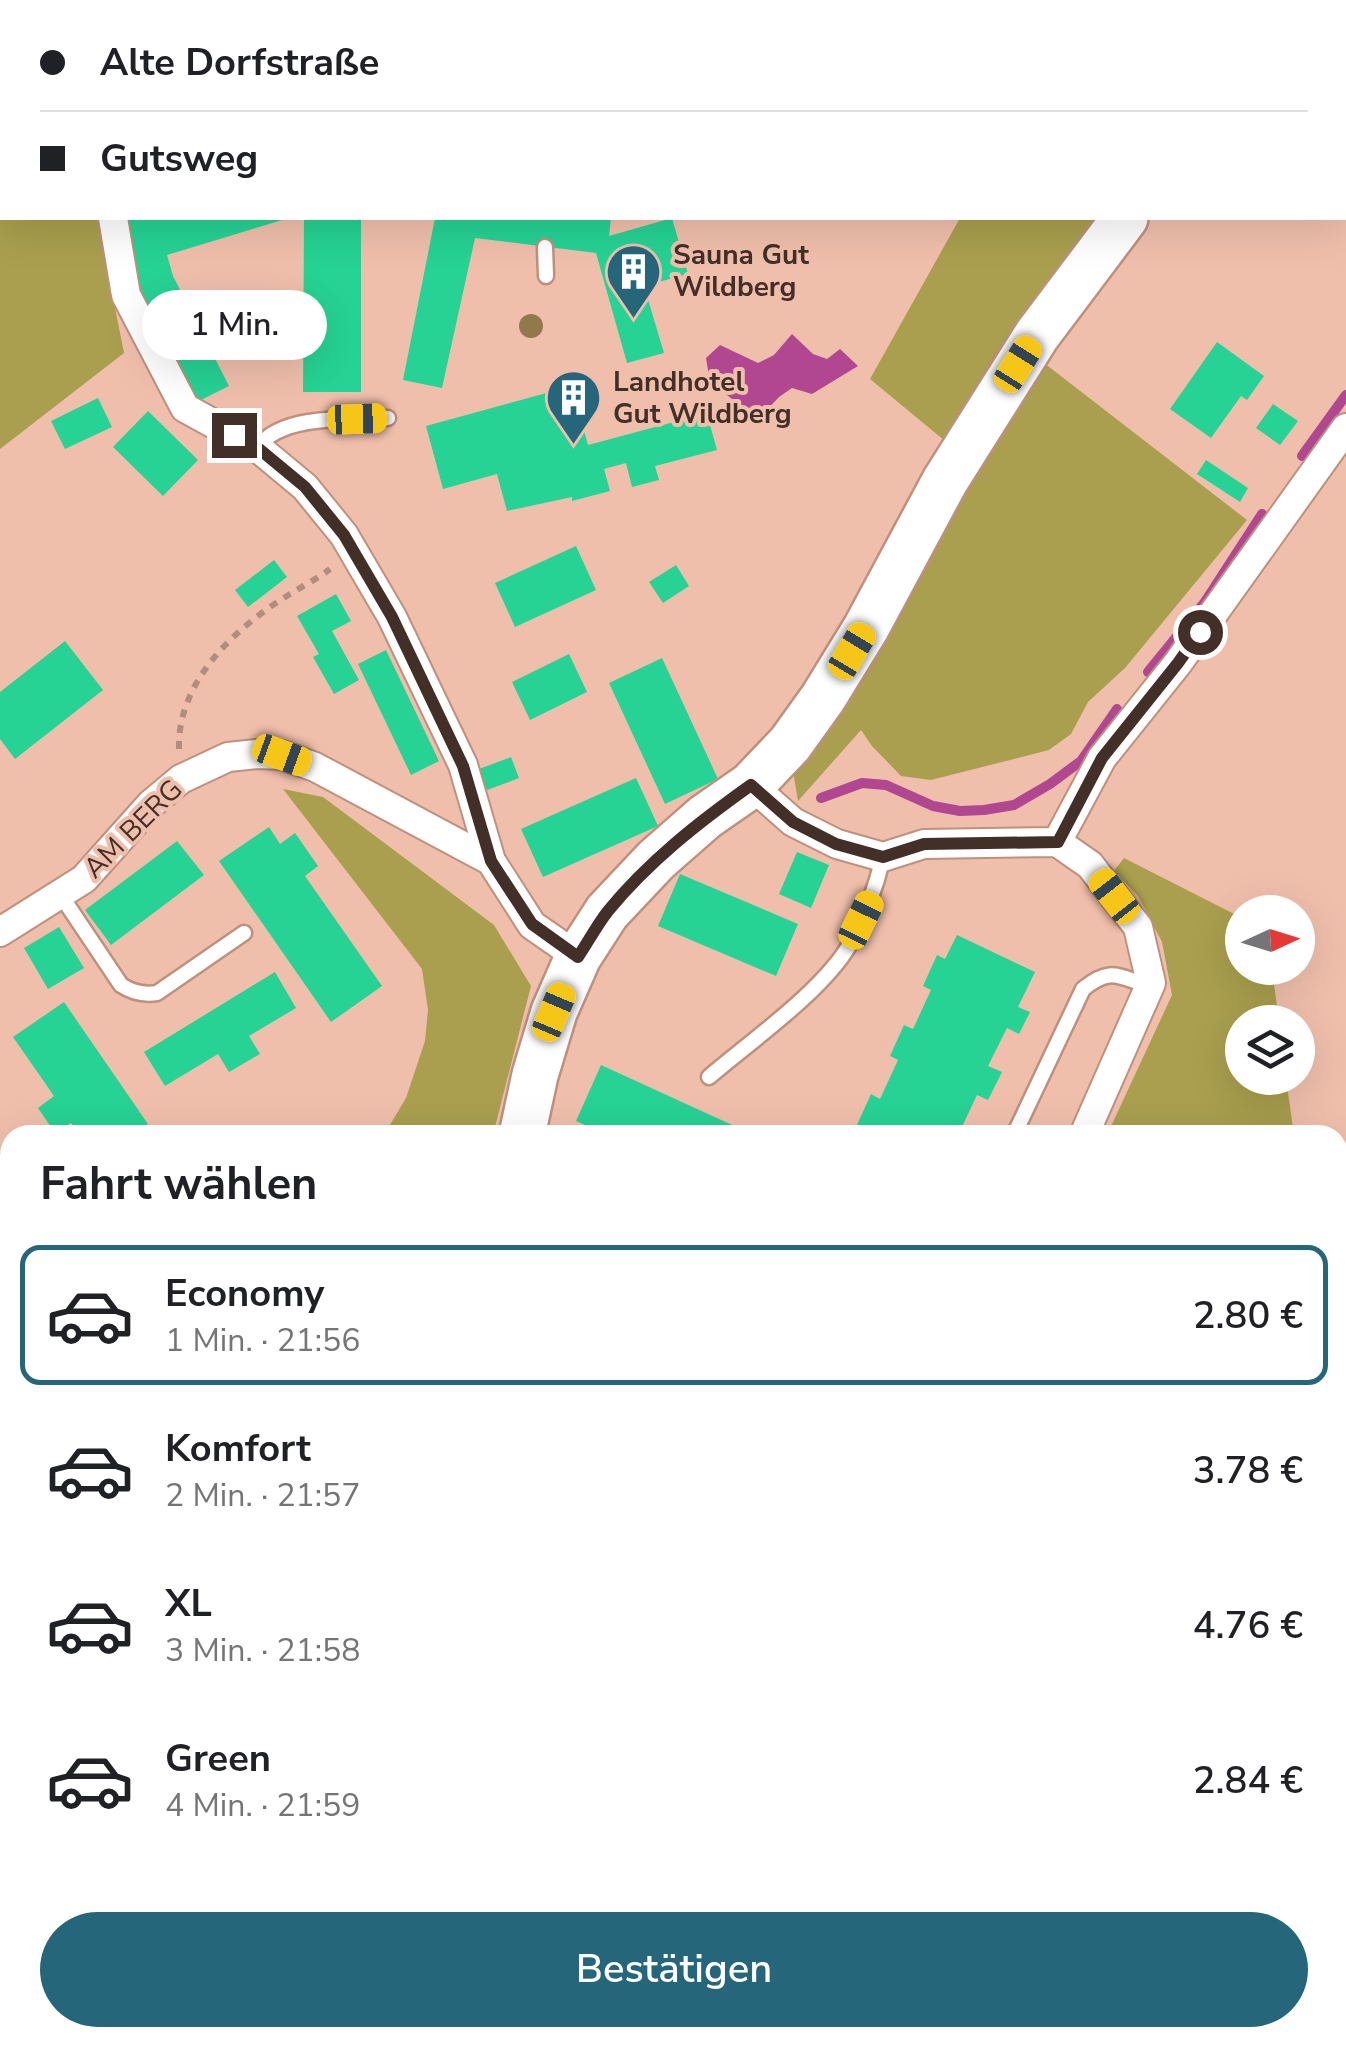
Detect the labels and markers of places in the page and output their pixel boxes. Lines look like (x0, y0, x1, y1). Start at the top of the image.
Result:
place label: Sauna Gut Wildberg (673, 236, 809, 306)
building icon: Sauna Gut Wildberg (604, 241, 664, 320)
place label: Landhotel Gut Wildberg (613, 363, 792, 433)
building icon: Landhotel Gut Wildberg (544, 368, 604, 447)

